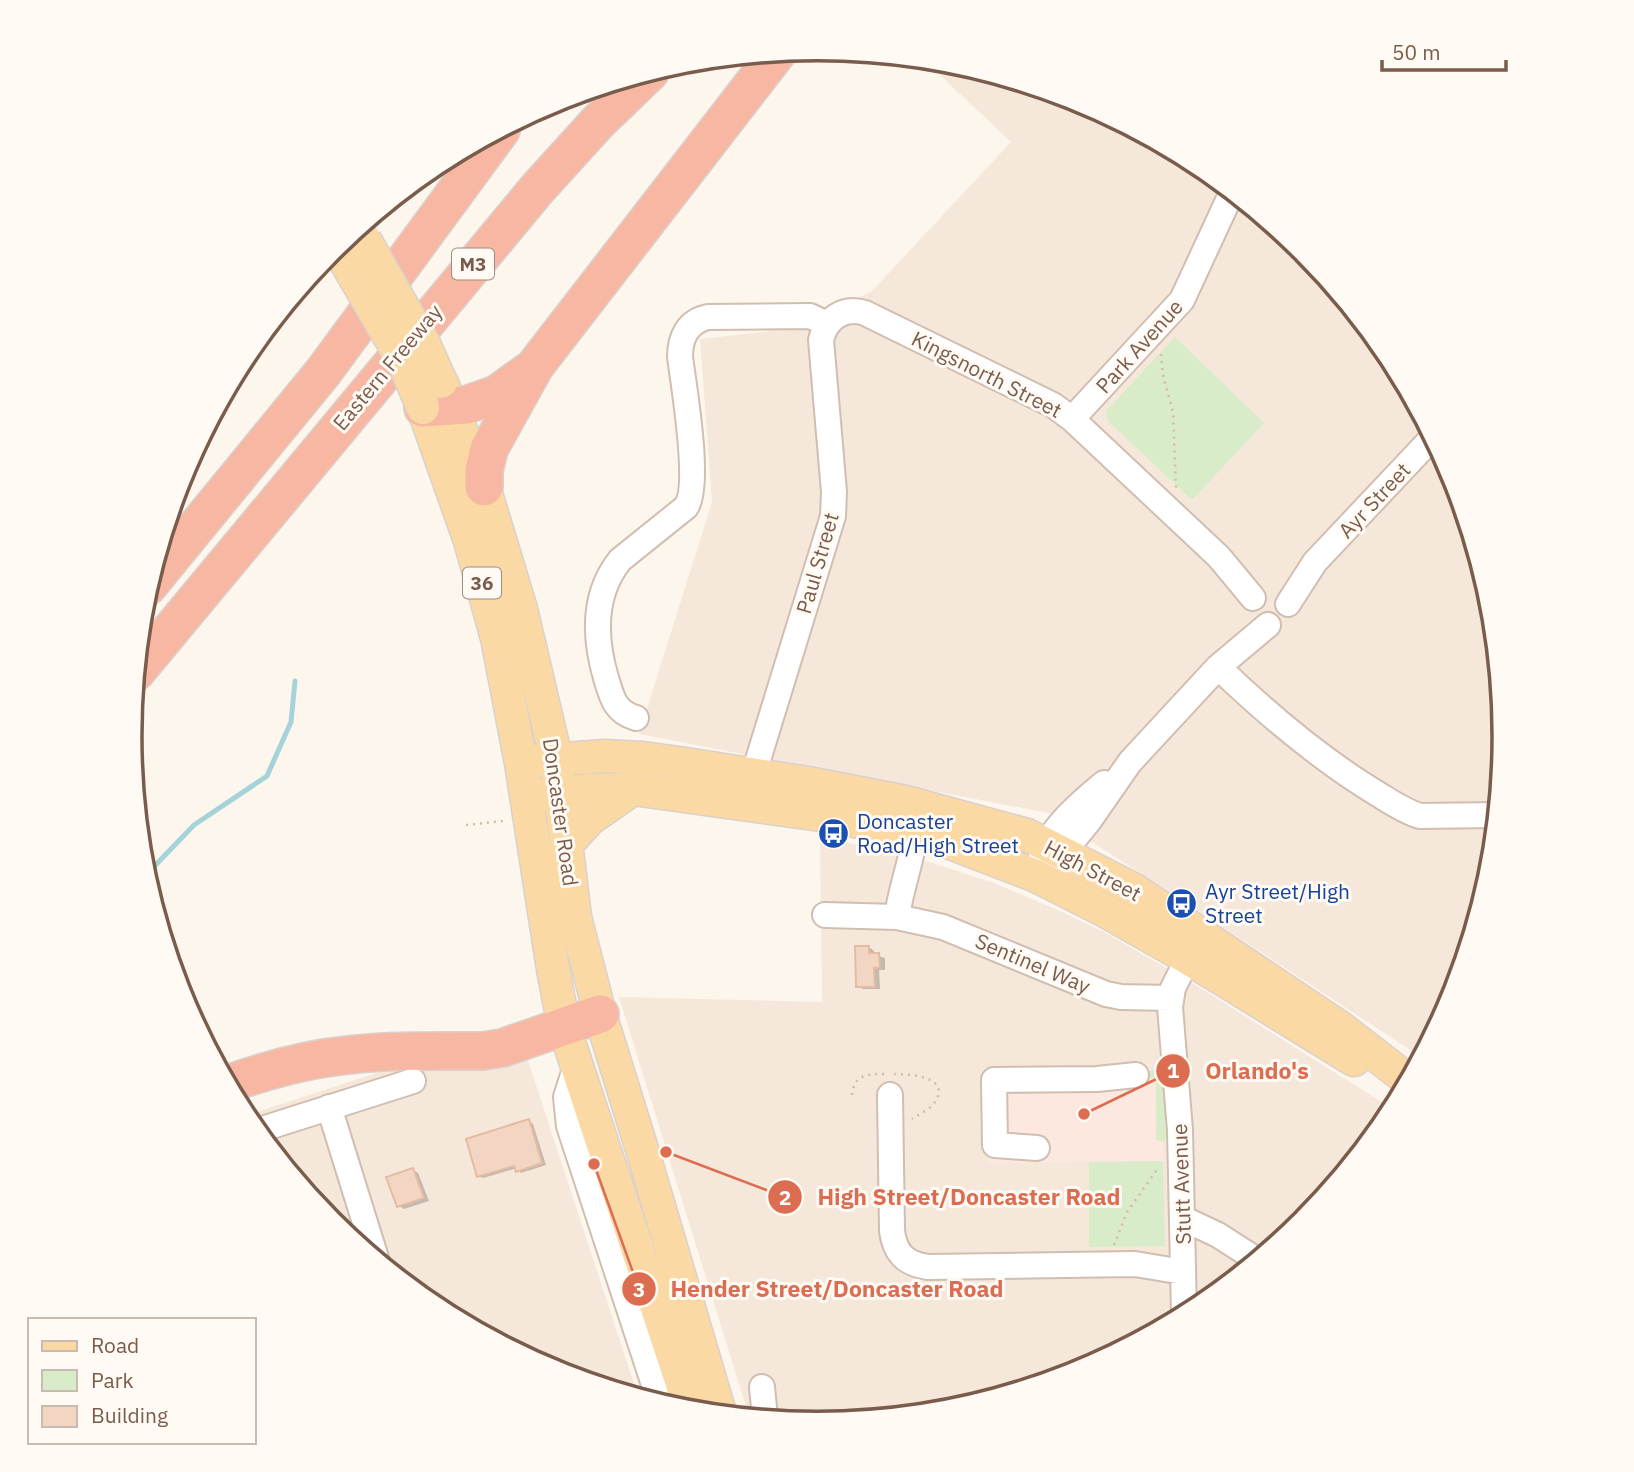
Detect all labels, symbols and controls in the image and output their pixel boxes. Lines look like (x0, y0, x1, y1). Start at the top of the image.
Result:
scale bar (1382, 28, 1506, 72)
text: 50 m (1392, 38, 1441, 66)
road number: M3 (452, 248, 494, 280)
street label: Park Avenue (1089, 293, 1189, 399)
street label: Eastern Freeway (326, 298, 448, 436)
street label: Kingsnorth Street (907, 324, 1067, 424)
street label: Ayr Street (1332, 456, 1416, 544)
street label: Paul Street (789, 509, 845, 617)
road number: 36 (463, 568, 501, 598)
street label: Doncaster Road (537, 736, 585, 888)
place label: Doncaster Road/High Street (857, 807, 1019, 859)
bus stop icon: Doncaster Road/High Street (817, 816, 851, 850)
street label: High Street (1040, 833, 1146, 907)
place label: Ayr Street/High Street (1205, 877, 1350, 929)
bus stop icon: Ayr Street/High Street (1165, 886, 1199, 920)
street label: Sentinel Way (971, 926, 1095, 1000)
callout: Orlando's (1156, 1049, 1322, 1093)
text: Orlando's (1205, 1055, 1309, 1085)
text: 1 (1167, 1056, 1180, 1084)
street label: Stutt Avenue (1165, 1123, 1197, 1245)
callout: High Street/Doncaster Road (768, 1175, 1134, 1219)
text: High Street/Doncaster Road (817, 1181, 1121, 1211)
text: 2 (779, 1183, 791, 1211)
callout: Hender Street/Doncaster Road (622, 1267, 1018, 1311)
text: Hender Street/Doncaster Road (670, 1273, 1004, 1303)
text: 3 (633, 1275, 645, 1303)
legend (28, 1318, 256, 1444)
text: Road (91, 1331, 139, 1359)
text: Park (91, 1366, 134, 1394)
text: Building (91, 1401, 168, 1429)

